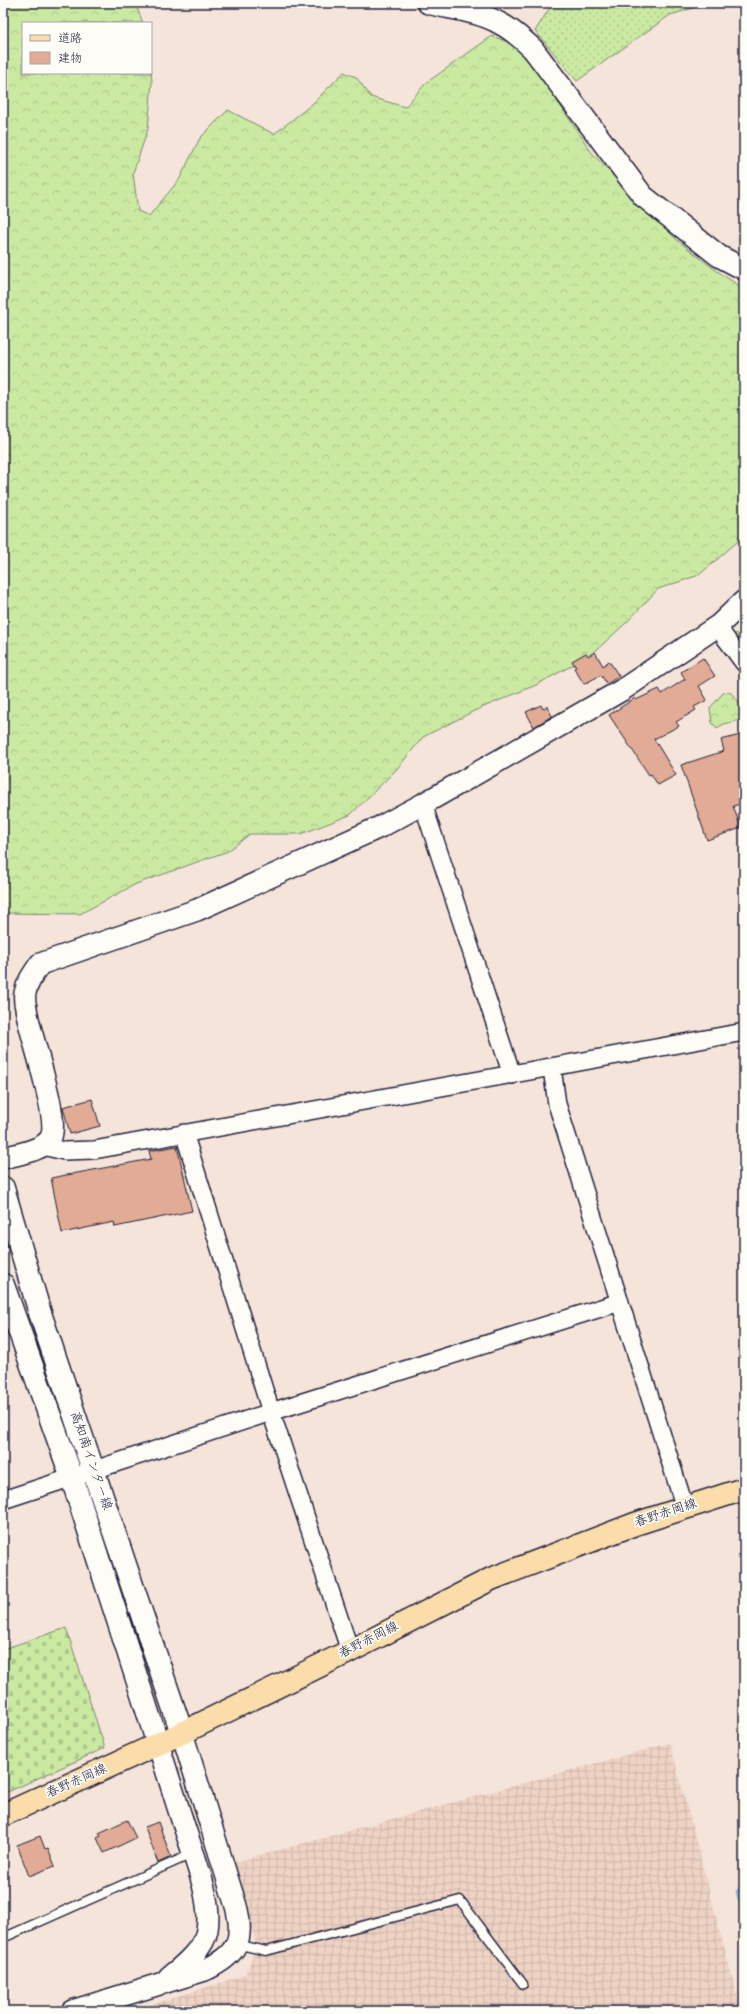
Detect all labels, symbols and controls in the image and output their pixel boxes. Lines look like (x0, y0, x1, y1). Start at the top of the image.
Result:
legend (22, 22, 152, 74)
text: 道路 (58, 31, 82, 48)
text: 建物 (58, 51, 82, 68)
street label: 高知南インター線 (64, 1409, 116, 1514)
street label: 春野赤岡線 (632, 1495, 701, 1533)
street label: 春野赤岡線 (336, 1617, 403, 1664)
street label: 春野赤岡線 (43, 1760, 111, 1804)

